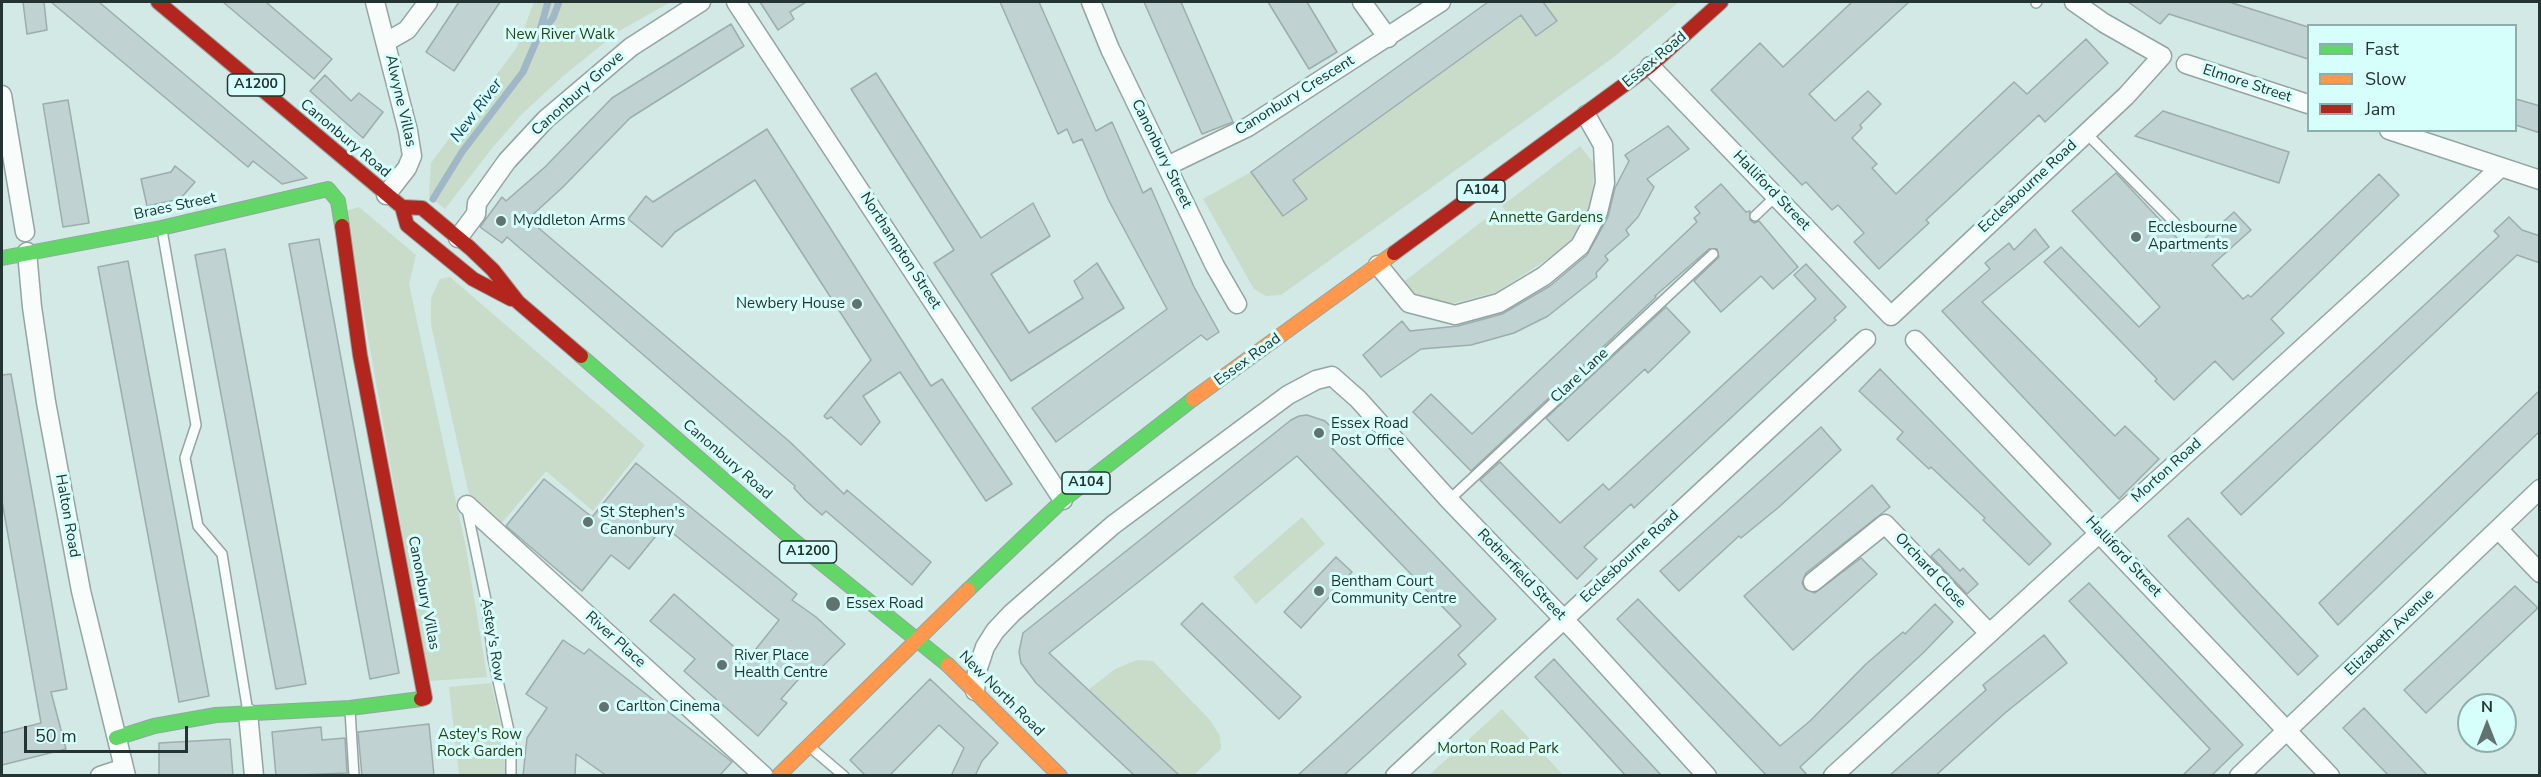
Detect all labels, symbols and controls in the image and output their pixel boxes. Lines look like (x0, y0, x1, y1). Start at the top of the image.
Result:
legend (2307, 24, 2517, 132)
park label: New River Walk (505, 26, 615, 44)
street label: Essex Road (1619, 28, 1691, 92)
text: Fast (2365, 37, 2399, 61)
street label: Canonbury Grove (528, 48, 628, 140)
street label: Canonbury Crescent (1232, 52, 1358, 140)
street label: Alwyne Villas (381, 53, 419, 149)
street label: Elmore Street (2200, 61, 2294, 107)
text: Slow (2365, 67, 2406, 91)
road number: A1200 (228, 74, 284, 96)
water label: New River (447, 75, 507, 147)
street label: Canonbury Road (296, 96, 394, 182)
street label: Canonbury Street (1127, 97, 1195, 211)
text: Jam (2365, 97, 2396, 121)
street label: Ecclesbourne Road (1975, 137, 2081, 237)
street label: Halliford Street (1729, 147, 1813, 235)
road number: A104 (1457, 180, 1505, 202)
street label: Northampton Street (856, 189, 944, 313)
street label: Braes Street (132, 190, 218, 224)
park label: Annette Gardens (1489, 209, 1603, 227)
place label: Myddleton Arms (513, 212, 626, 230)
marker: Myddleton Arms (494, 214, 508, 228)
place label: Ecclesbourne Apartments (2148, 219, 2237, 254)
marker: Ecclesbourne Apartments (2129, 230, 2143, 244)
place label: Newbery House (736, 295, 845, 313)
marker: Newbery House (850, 297, 864, 311)
street label: Essex Road (1211, 330, 1285, 390)
street label: Clare Lane (1547, 345, 1613, 407)
place label: Essex Road Post Office (1331, 415, 1409, 450)
street label: Canonbury Road (679, 416, 775, 504)
marker: Essex Road Post Office (1312, 426, 1326, 440)
street label: Morton Road (2128, 435, 2206, 507)
road number: A104 (1062, 472, 1110, 494)
street label: Halton Road (51, 473, 83, 559)
place label: St Stephen's Canonbury (600, 504, 685, 539)
street label: Ecclesbourne Road (1577, 507, 1683, 607)
street label: Halliford Street (2081, 513, 2165, 601)
marker: St Stephen's Canonbury (581, 515, 595, 529)
street label: Rotherfield Street (1473, 526, 1569, 624)
street label: Orchard Close (1891, 530, 1969, 612)
street label: Canonbury Villas (403, 535, 443, 651)
road number: A1200 (780, 541, 836, 563)
place label: Bentham Court Community Centre (1331, 573, 1456, 608)
marker: Bentham Court Community Centre (1312, 584, 1326, 598)
street label: Elizabeth Avenue (2342, 586, 2438, 680)
marker: Essex Road (824, 595, 842, 613)
place label: Essex Road (846, 595, 924, 613)
street label: Astey's Row (477, 597, 507, 683)
street label: River Place (581, 608, 649, 672)
place label: River Place Health Centre (734, 647, 828, 682)
street label: New North Road (955, 648, 1047, 740)
marker: River Place Health Centre (715, 658, 729, 672)
north arrow (2457, 693, 2517, 753)
text: N (2481, 696, 2493, 718)
place label: Carlton Cinema (616, 698, 720, 716)
marker: Carlton Cinema (597, 700, 611, 714)
scale bar (27, 714, 190, 752)
text: 50 m (35, 724, 77, 748)
park label: Astey's Row Rock Garden (437, 726, 523, 761)
park label: Morton Road Park (1437, 740, 1559, 758)

